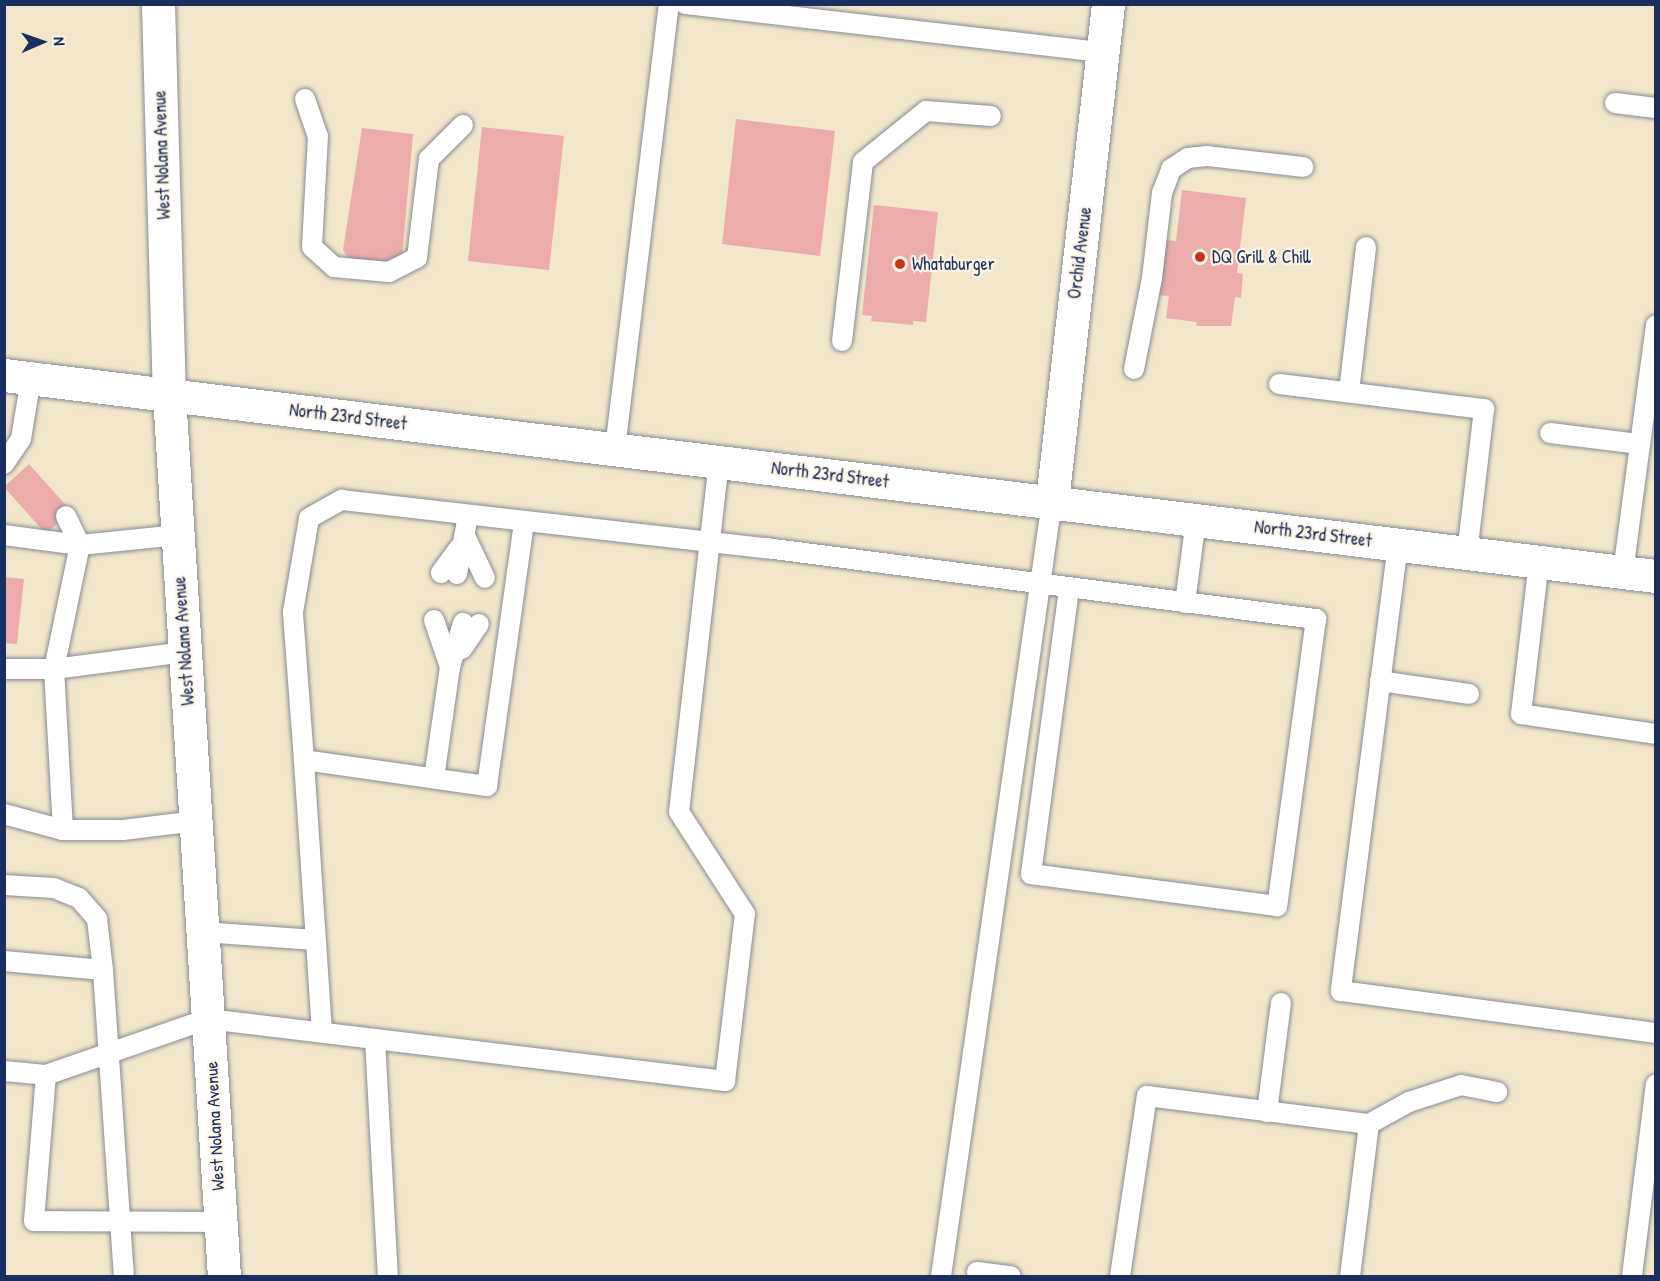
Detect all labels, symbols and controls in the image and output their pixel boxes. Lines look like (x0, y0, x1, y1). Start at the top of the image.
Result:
north arrow (12, 12, 72, 72)
text: N (49, 37, 71, 46)
street label: West Nolana Avenue (149, 90, 175, 220)
street label: Orchid Avenue (1064, 206, 1096, 300)
place label: DQ Grill & Chill (1212, 246, 1311, 268)
marker: DQ Grill & Chill (1193, 250, 1207, 264)
place label: Whataburger (912, 253, 995, 275)
marker: Whataburger (893, 257, 907, 271)
street label: North 23rd Street (288, 399, 408, 435)
street label: North 23rd Street (770, 457, 890, 493)
street label: North 23rd Street (1253, 516, 1373, 552)
street label: West Nolana Avenue (169, 576, 199, 706)
street label: West Nolana Avenue (201, 1061, 229, 1191)

